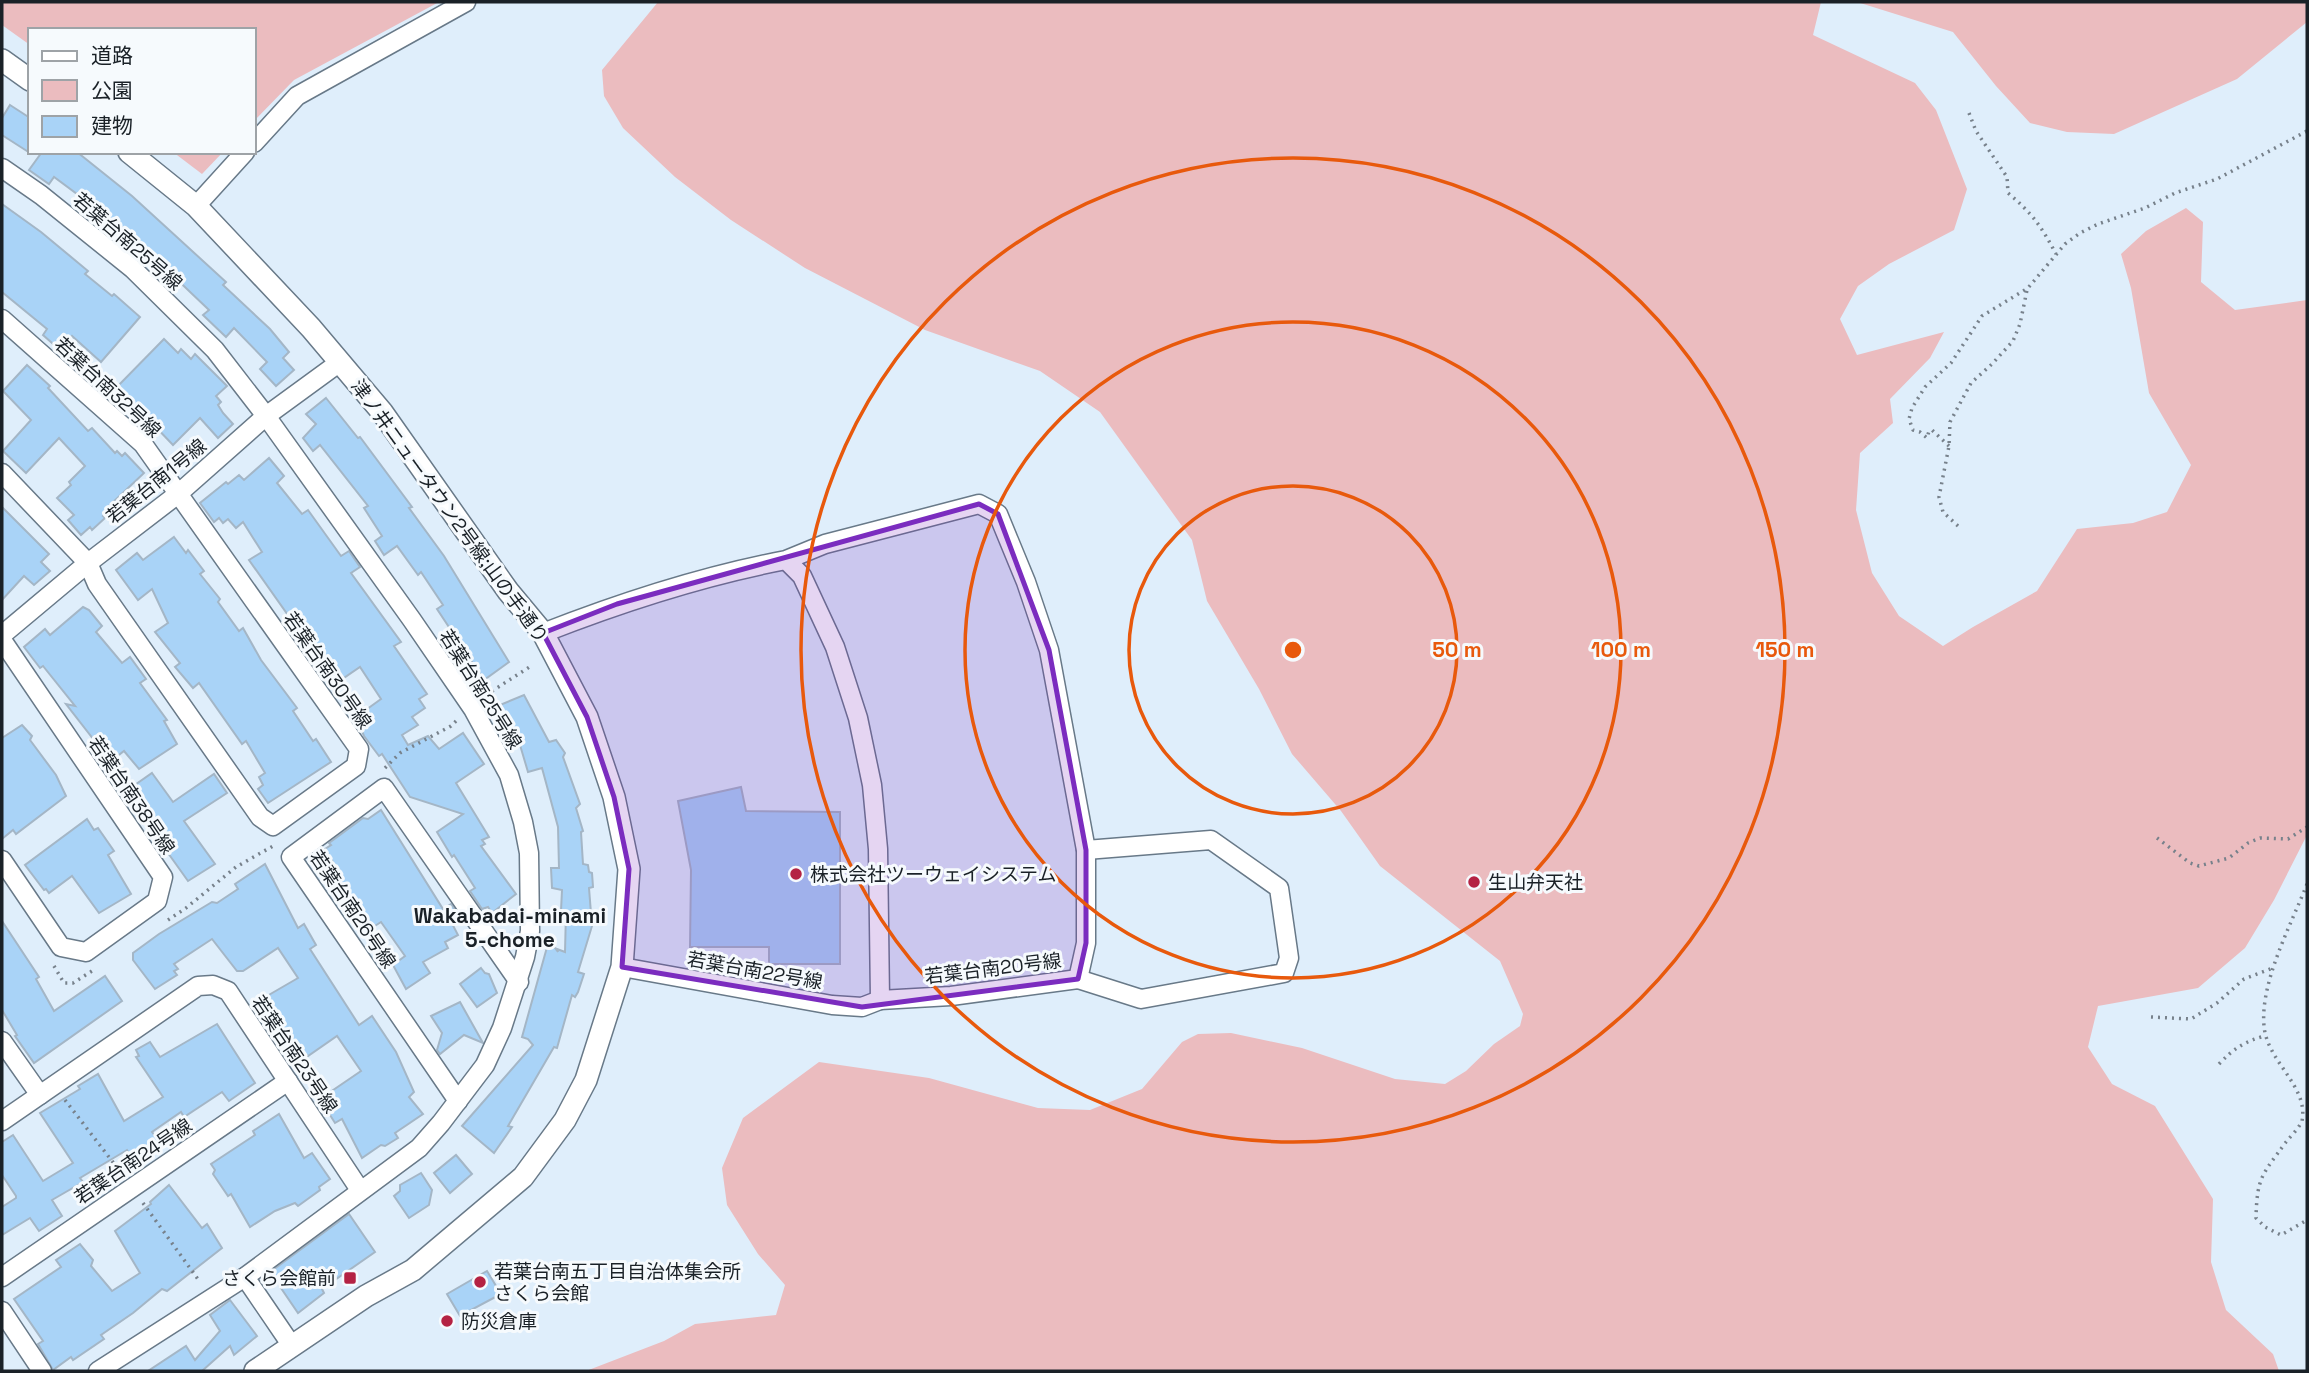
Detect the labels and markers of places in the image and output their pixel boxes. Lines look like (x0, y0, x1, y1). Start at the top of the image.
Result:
centre of rings (1281, 638, 1305, 662)
place label: 株式会社ツーウェイシステム (810, 862, 1056, 887)
marker: 株式会社ツーウェイシステム (788, 866, 804, 882)
place label: 生山弁天社 (1488, 870, 1583, 895)
marker: 生山弁天社 (1466, 874, 1482, 890)
place label: 若葉台南五丁目自治体集会所 さくら会館 (494, 1259, 741, 1306)
place label: さくら会館前 (222, 1266, 336, 1291)
marker: さくら会館前 (342, 1270, 358, 1286)
marker: 若葉台南五丁目自治体集会所 さくら会館 (472, 1274, 488, 1290)
place label: 防災倉庫 (461, 1309, 537, 1334)
marker: 防災倉庫 (439, 1313, 455, 1329)

